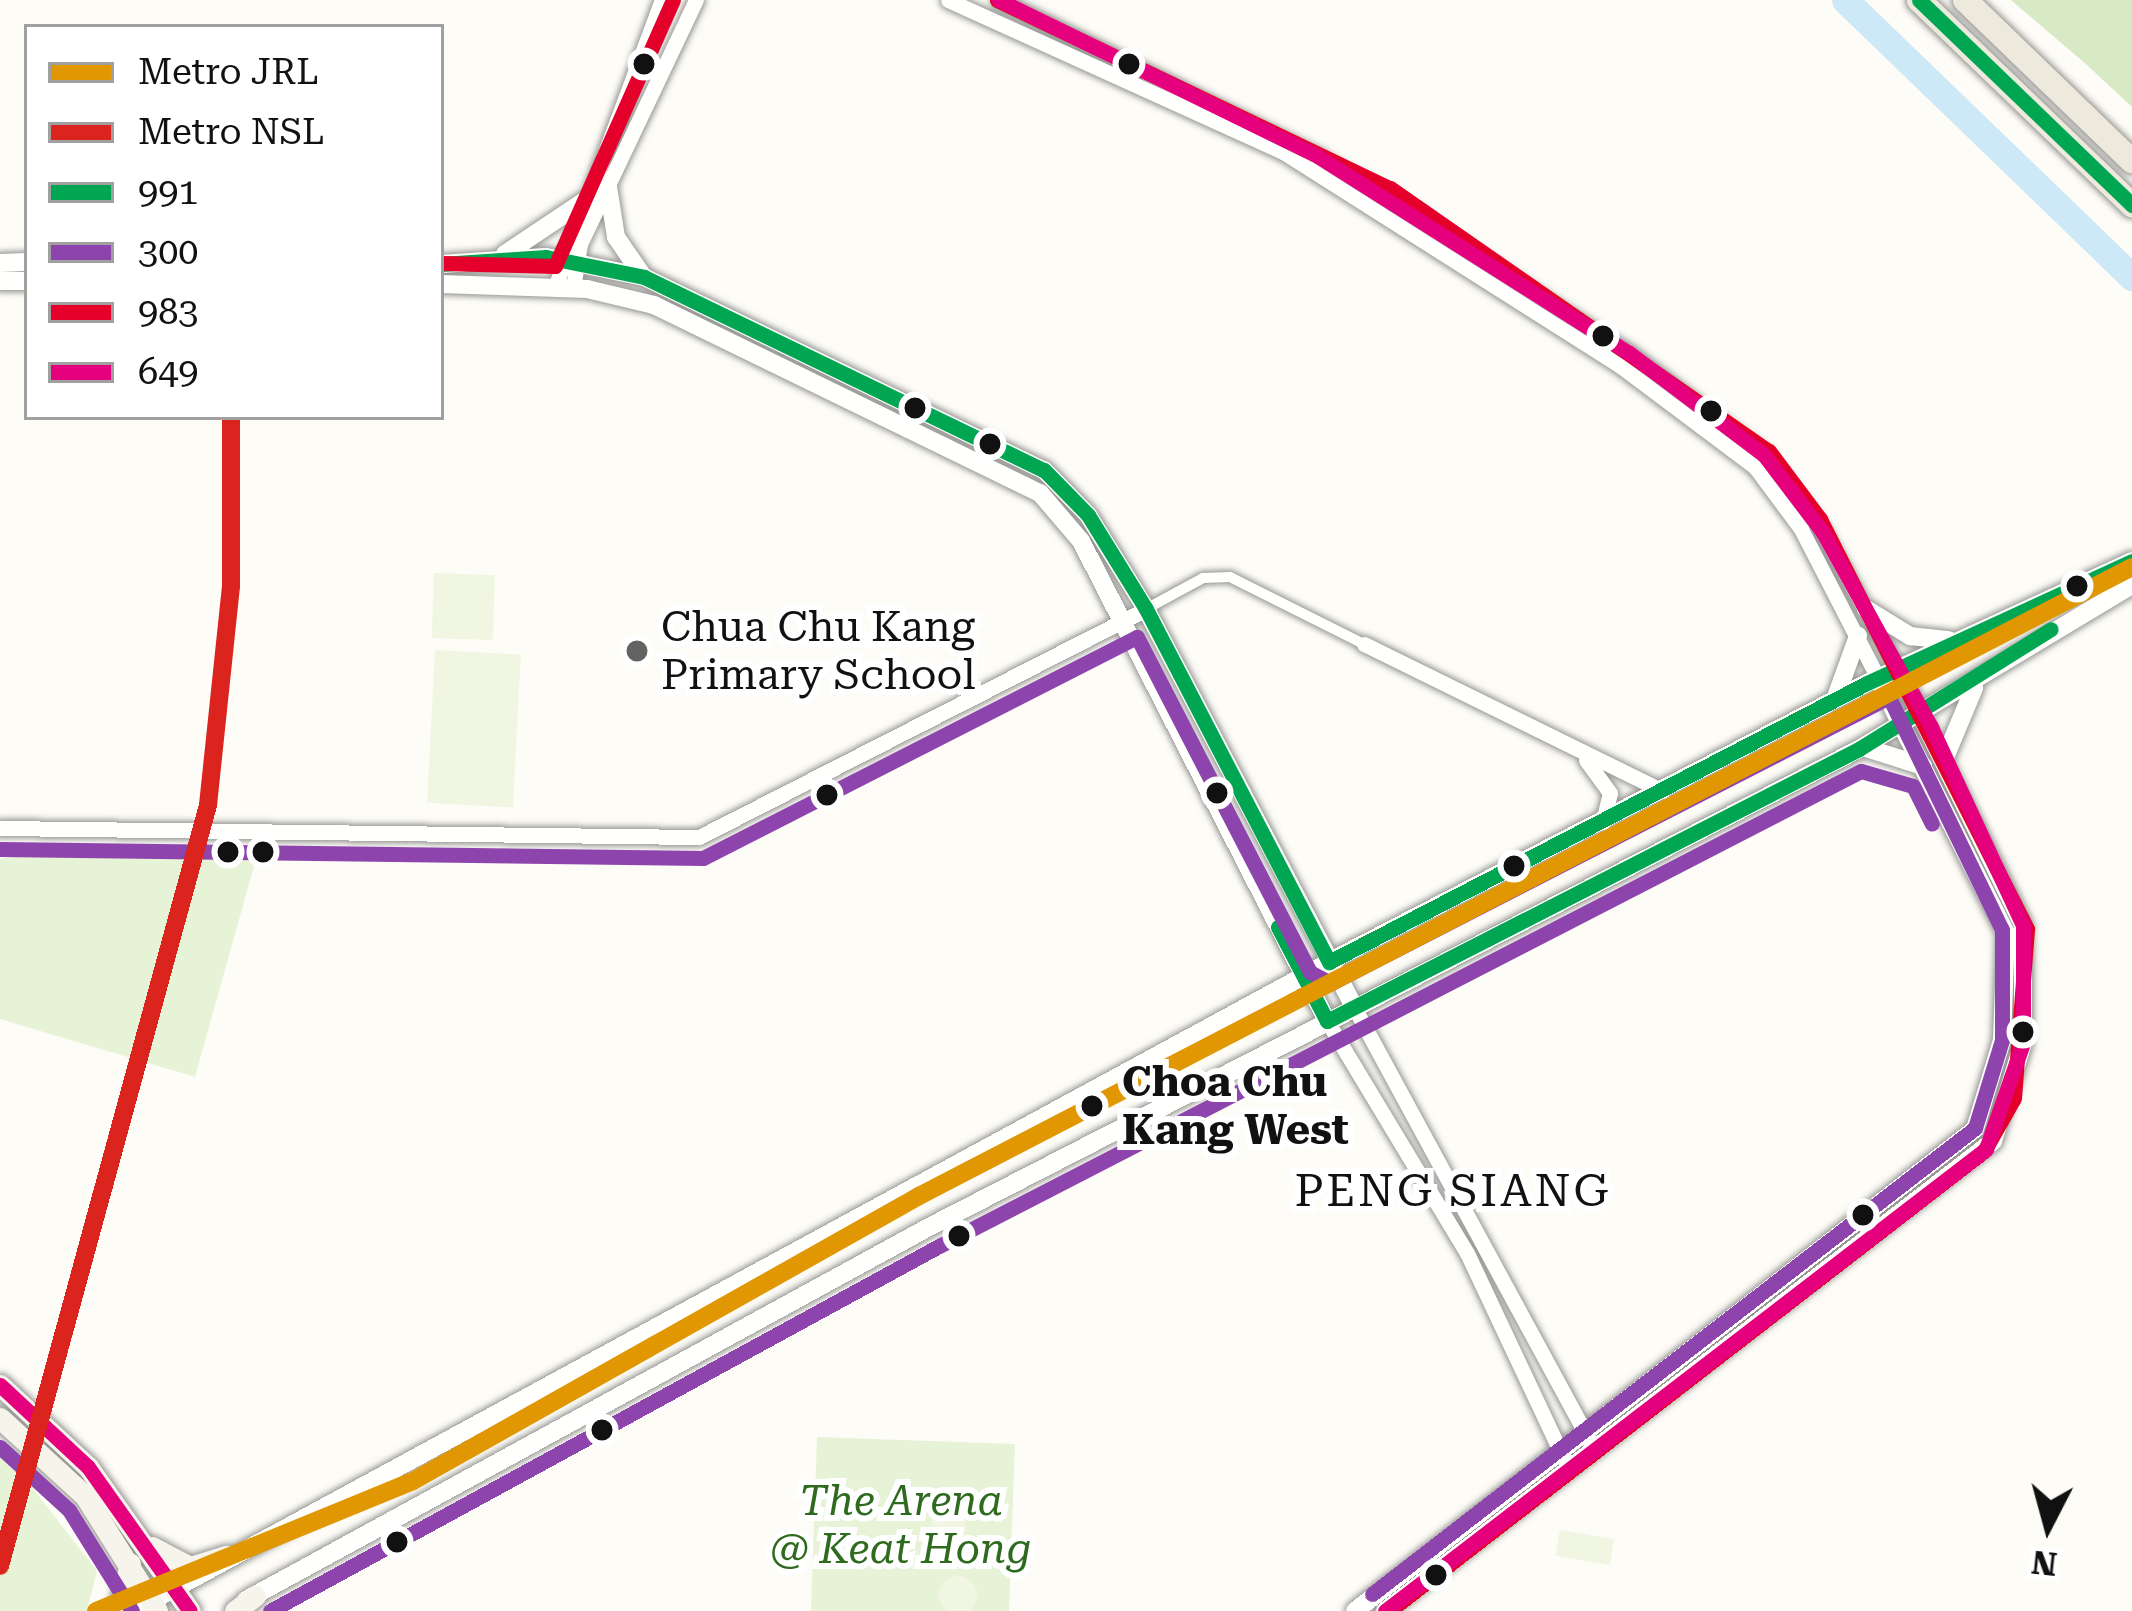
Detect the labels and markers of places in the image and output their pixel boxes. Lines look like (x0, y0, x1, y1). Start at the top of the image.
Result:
unlabelled marker (633, 53, 655, 75)
unlabelled marker (1118, 53, 1140, 75)
unlabelled marker (1592, 325, 1614, 347)
unlabelled marker (904, 397, 926, 419)
unlabelled marker (1700, 400, 1722, 422)
unlabelled marker (979, 433, 1001, 455)
unlabelled marker (2066, 575, 2088, 597)
place label: Chua Chu Kang Primary School (661, 602, 975, 700)
marker: Chua Chu Kang Primary School (624, 638, 650, 664)
unlabelled marker (1206, 782, 1228, 804)
unlabelled marker (816, 784, 838, 806)
unlabelled marker (217, 841, 239, 863)
unlabelled marker (252, 841, 274, 863)
unlabelled marker (1503, 855, 1525, 877)
unlabelled marker (2012, 1021, 2034, 1043)
place label: Choa Chu Kang West (1122, 1057, 1349, 1156)
marker: Choa Chu Kang West (1073, 1087, 1111, 1125)
unlabelled marker (1852, 1204, 1874, 1226)
unlabelled marker (948, 1225, 970, 1247)
unlabelled marker (591, 1419, 613, 1441)
unlabelled marker (386, 1531, 408, 1553)
unlabelled marker (1425, 1564, 1447, 1586)

